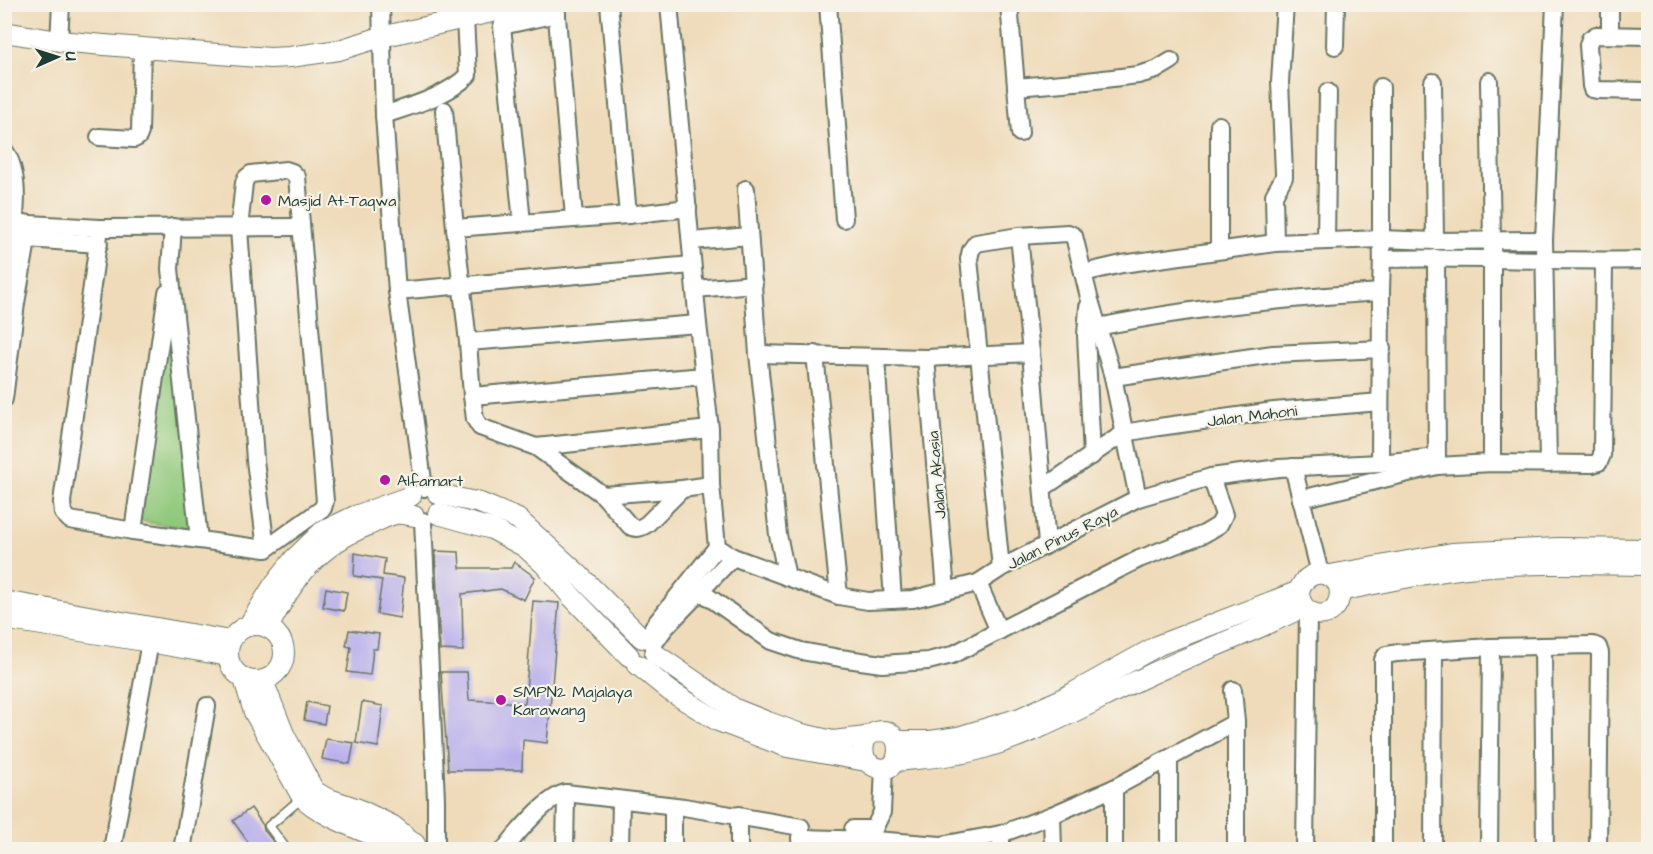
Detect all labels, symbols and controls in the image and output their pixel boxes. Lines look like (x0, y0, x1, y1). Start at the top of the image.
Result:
north arrow (27, 27, 87, 87)
text: U (60, 51, 82, 61)
place label: Masjid At-Taqwa (278, 190, 396, 212)
marker: Masjid At-Taqwa (259, 193, 273, 207)
street label: Jalan Mahoni (1206, 399, 1299, 432)
street label: Jalan Akasia (922, 430, 952, 520)
place label: Alfamart (397, 470, 464, 492)
marker: Alfamart (378, 473, 392, 487)
street label: Jalan Pinus Raya (1003, 501, 1122, 576)
place label: SMPN2 Majalaya Karawang (513, 681, 632, 722)
marker: SMPN2 Majalaya Karawang (494, 693, 508, 707)

